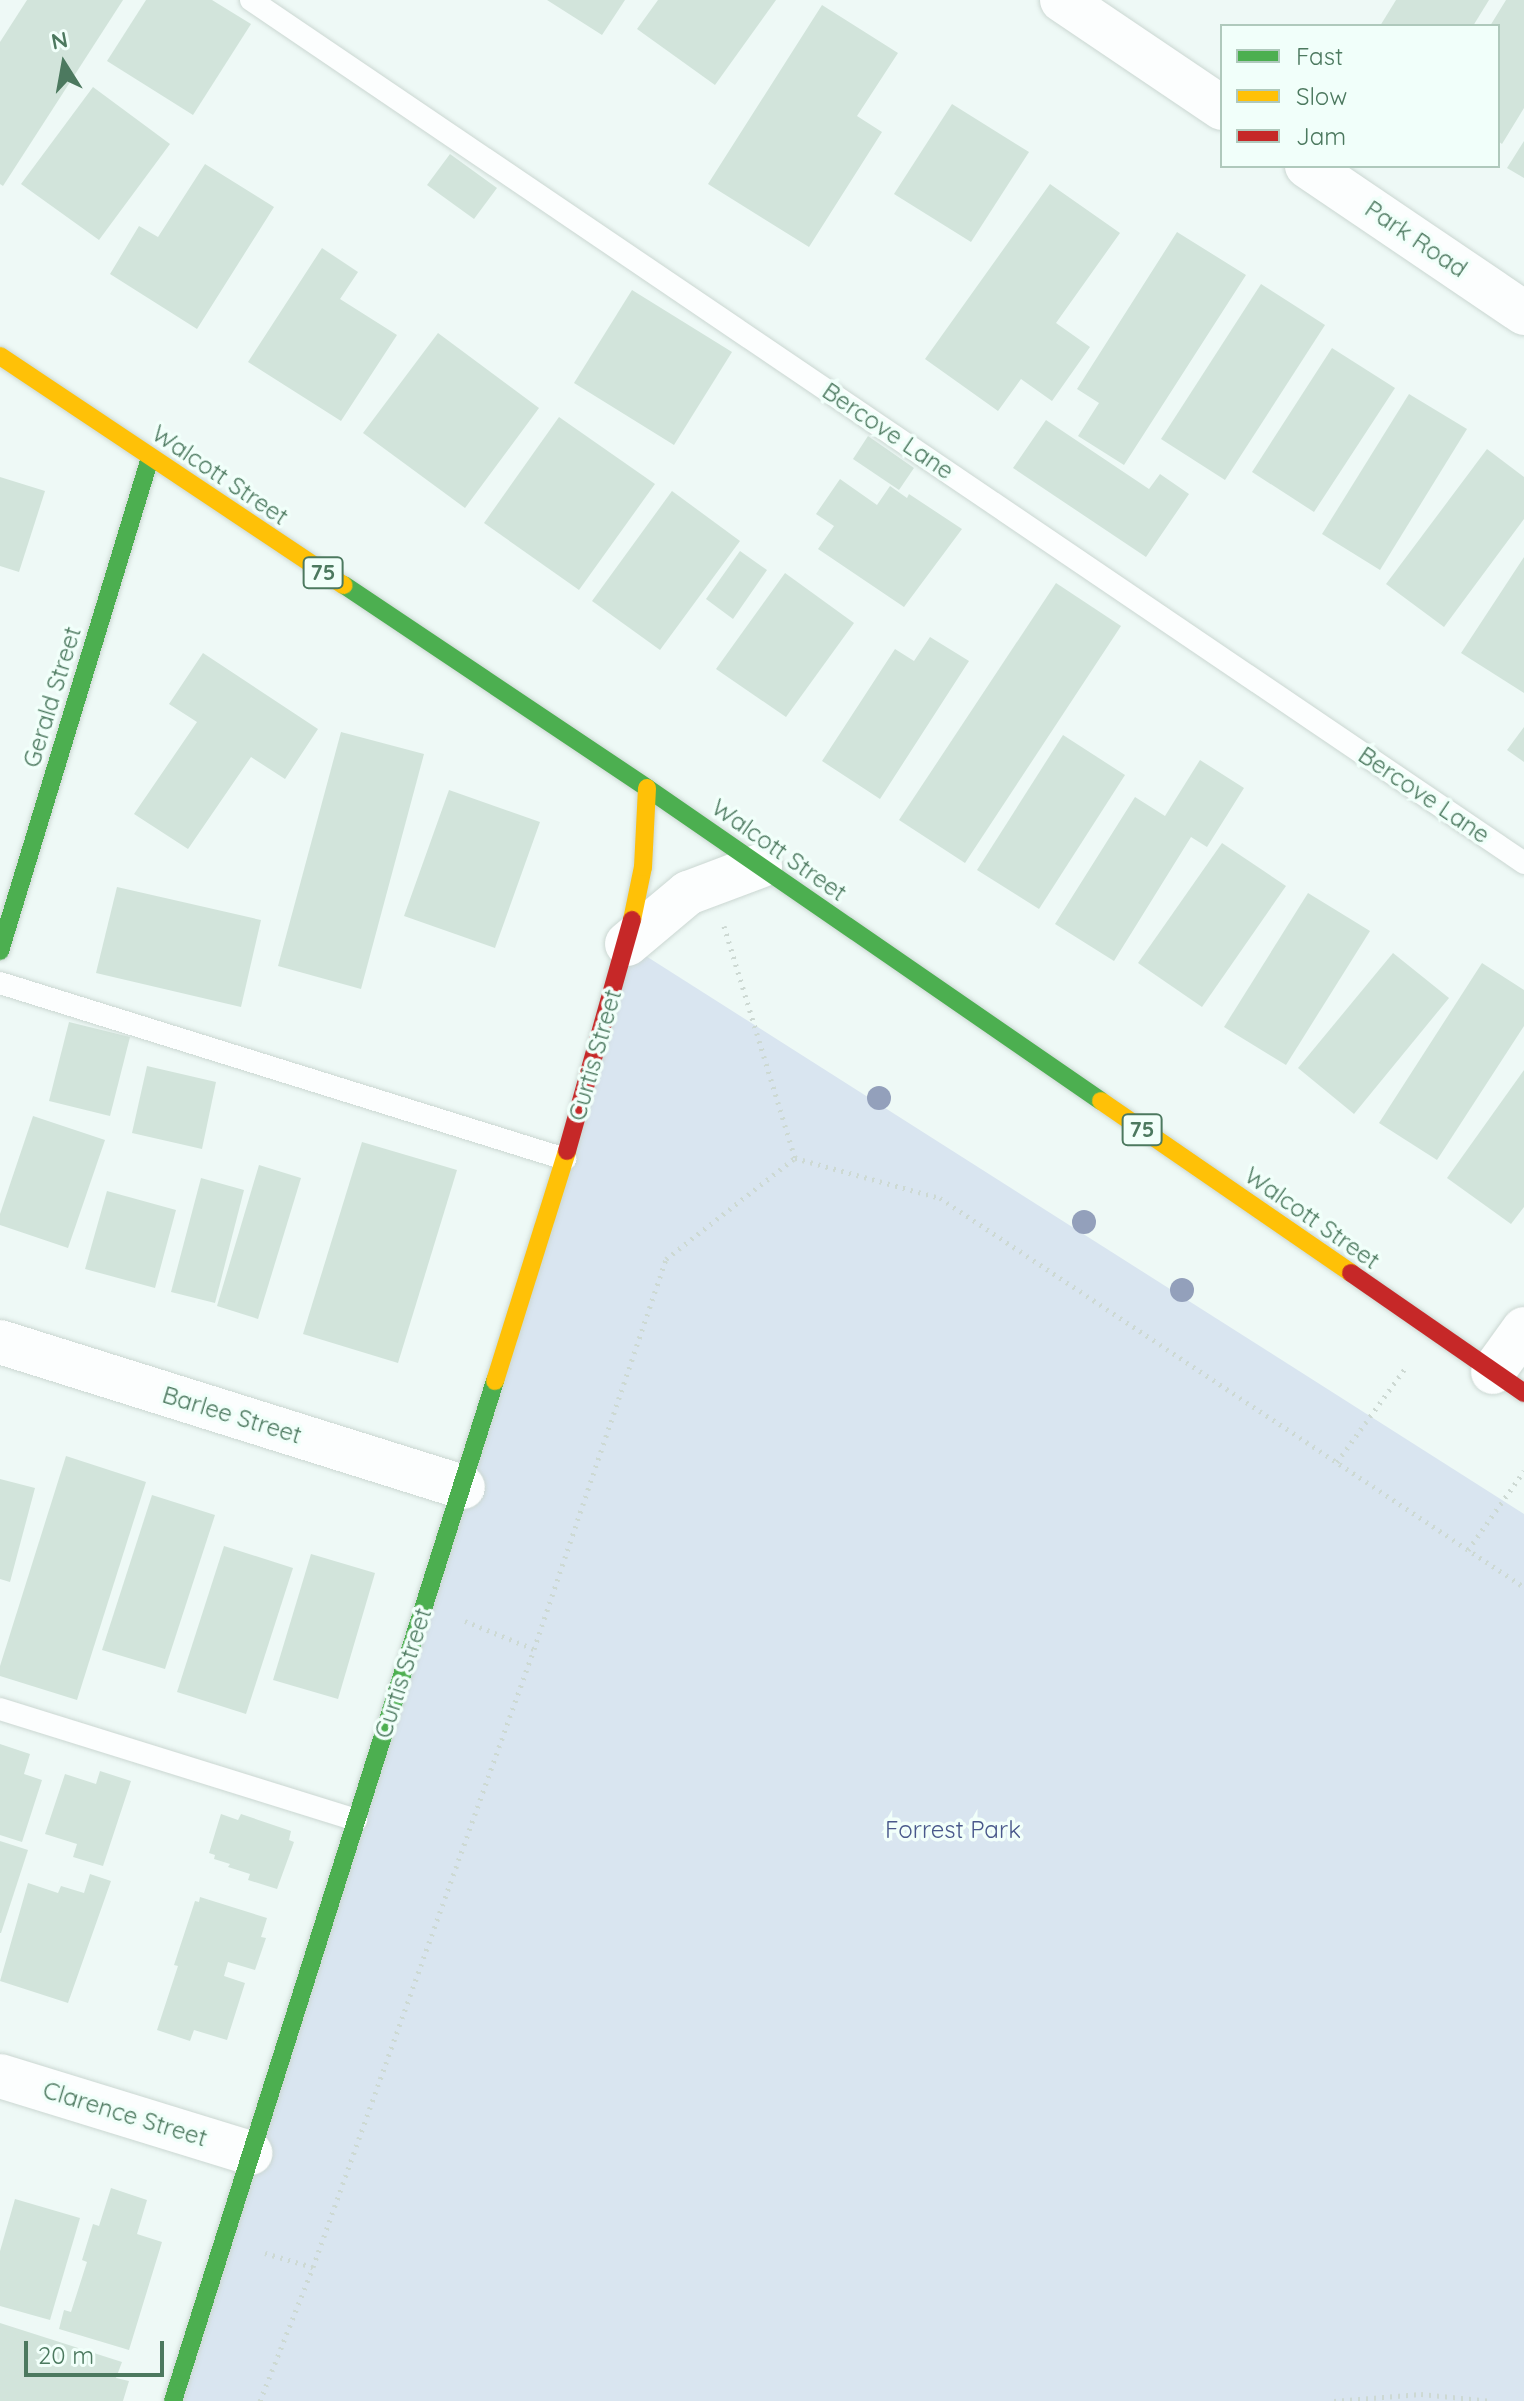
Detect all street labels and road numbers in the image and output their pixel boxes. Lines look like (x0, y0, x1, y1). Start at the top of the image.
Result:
street label: Park Road (1359, 194, 1473, 284)
street label: Bercove Lane (817, 377, 959, 485)
street label: Walcott Street (146, 419, 294, 531)
road number: 75 (301, 555, 345, 591)
street label: Gerald Street (17, 623, 87, 771)
street label: Bercove Lane (1353, 741, 1495, 849)
street label: Walcott Street (706, 793, 852, 907)
street label: Curtis Street (563, 986, 627, 1124)
road number: 75 (1120, 1112, 1164, 1148)
street label: Walcott Street (1239, 1161, 1385, 1275)
street label: Barlee Street (159, 1380, 305, 1450)
street label: Curtis Street (368, 1604, 438, 1742)
street label: Clarence Street (39, 2075, 211, 2153)

